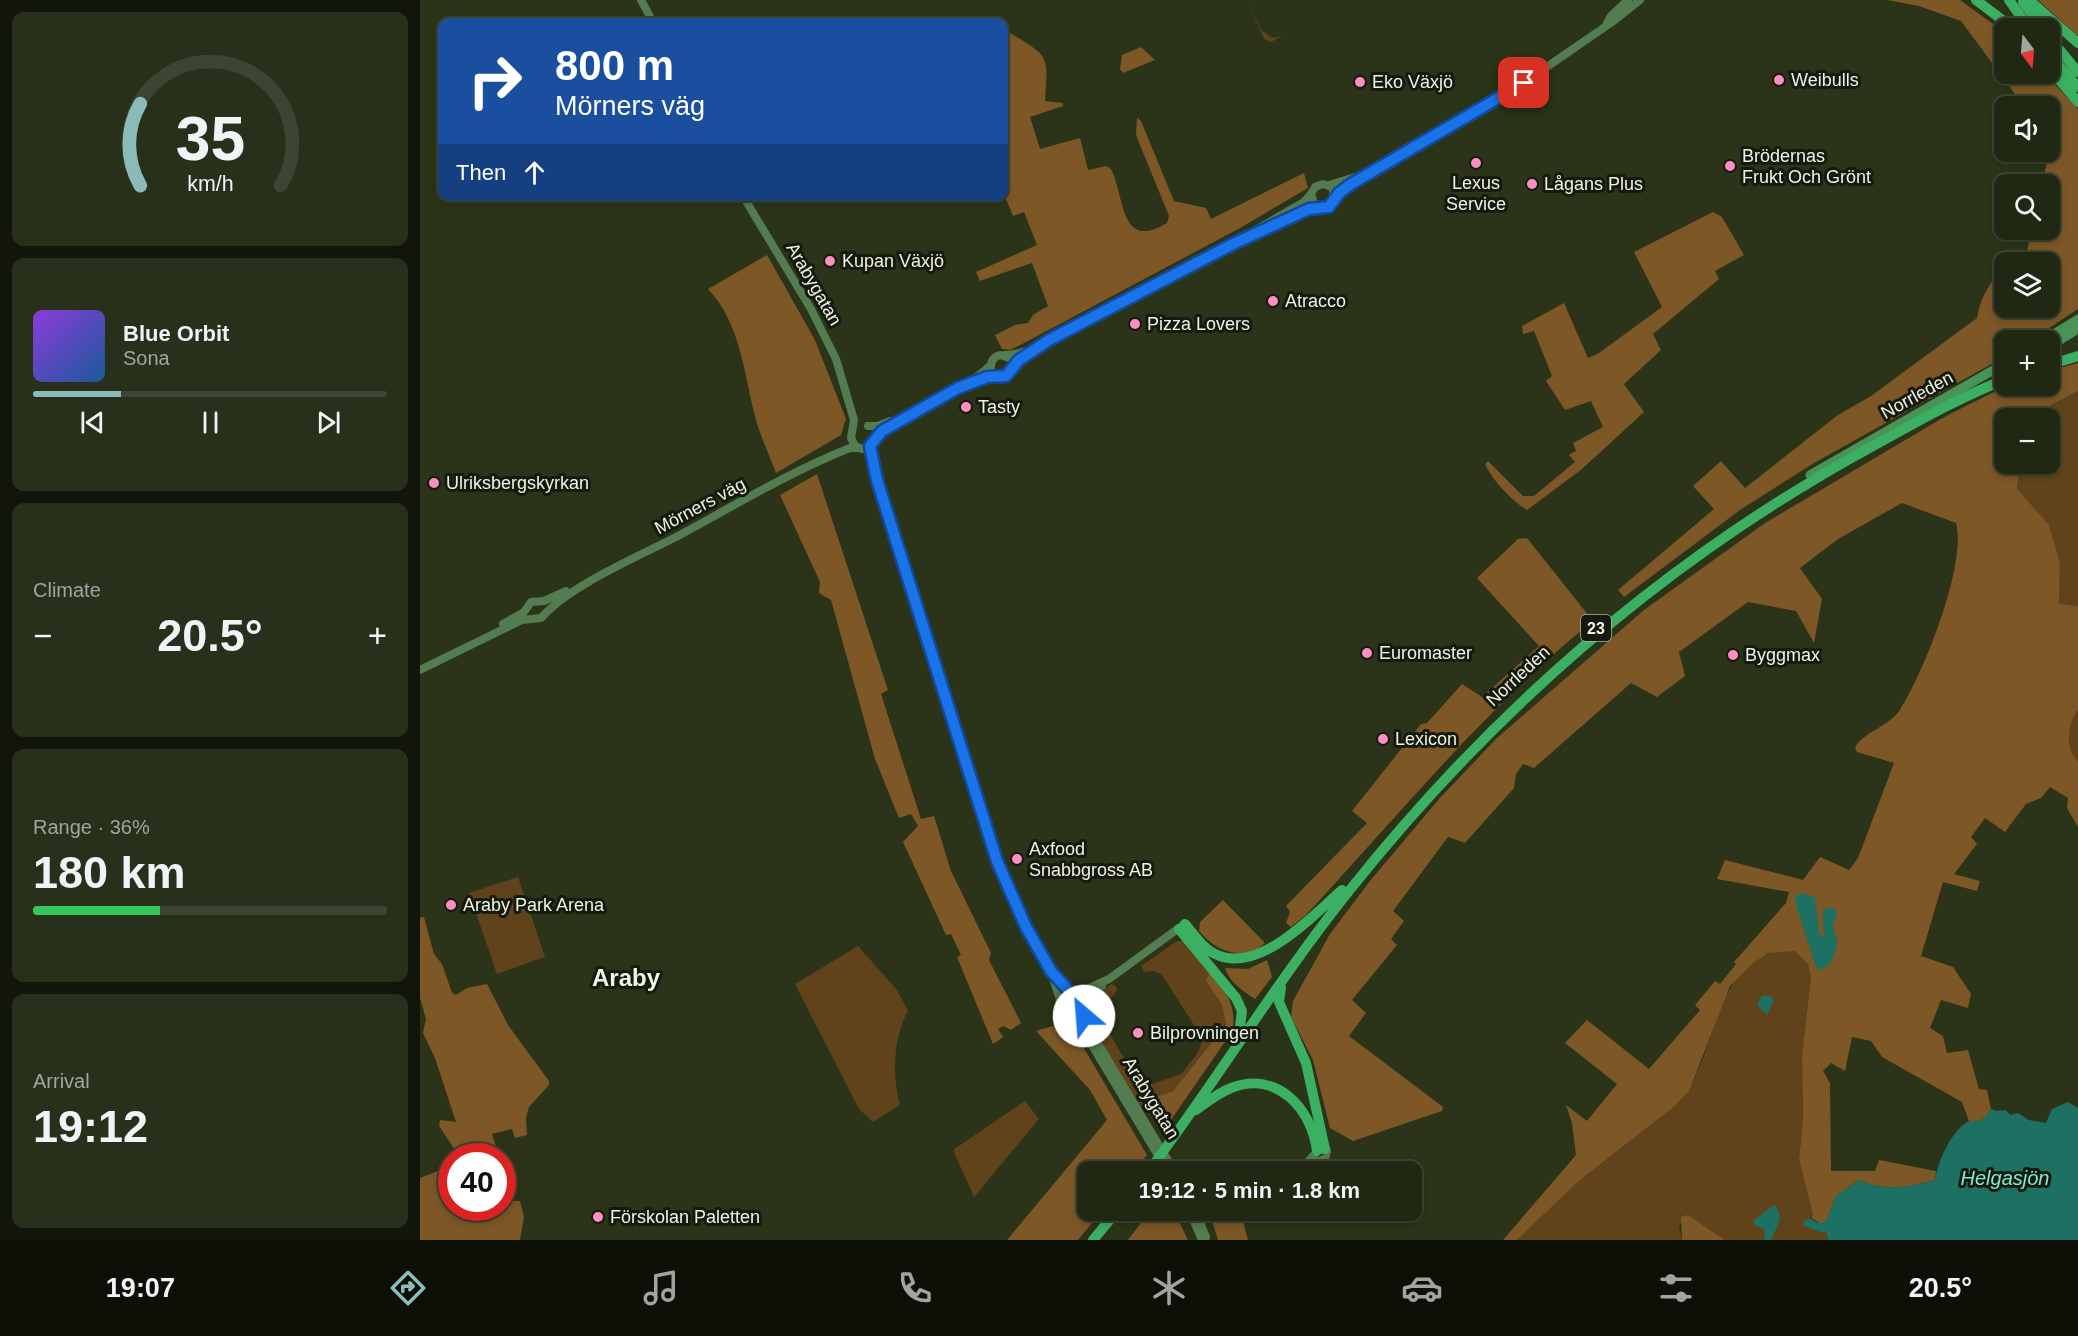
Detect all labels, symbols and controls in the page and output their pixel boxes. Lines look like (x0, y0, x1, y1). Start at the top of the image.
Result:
north arrow (1994, 18, 2060, 84)
map controls (1994, 18, 2060, 474)
icon: right (456, 42, 534, 120)
text: 800 m (555, 42, 674, 89)
pin (1498, 57, 1549, 108)
icon: arrive (1507, 66, 1540, 99)
place label: Weibulls (1791, 70, 1859, 90)
place label: Eko Växjö (1372, 72, 1453, 92)
marker: Weibulls (1772, 73, 1786, 87)
marker: Eko Växjö (1353, 75, 1367, 89)
text: Mörners väg (555, 91, 705, 121)
button: sound (1994, 96, 2060, 162)
text: 35 (175, 104, 245, 173)
place label: Brödernas Frukt Och Grönt (1742, 146, 1871, 187)
icon: ahead (518, 156, 551, 189)
marker: Lexus Service (1469, 156, 1483, 170)
marker: Brödernas Frukt Och Grönt (1723, 159, 1737, 173)
text: Then (456, 160, 506, 185)
text: km/h (187, 172, 233, 196)
place label: Lexus Service (1446, 173, 1506, 214)
place label: Lågans Plus (1544, 174, 1643, 194)
button: search (1994, 174, 2060, 240)
marker: Lågans Plus (1525, 177, 1539, 191)
street label: Arabygatan (782, 239, 846, 329)
place label: Kupan Växjö (842, 251, 944, 271)
button: layers (1994, 252, 2060, 318)
marker: Kupan Växjö (823, 254, 837, 268)
place label: Atracco (1285, 291, 1346, 311)
marker: Atracco (1266, 294, 1280, 308)
place label: Pizza Lovers (1147, 314, 1250, 334)
marker: Pizza Lovers (1128, 317, 1142, 331)
text: Blue Orbit (123, 321, 229, 346)
button: + (1994, 330, 2060, 396)
text: Sona (123, 347, 170, 369)
street label: Norrleden (1878, 367, 1956, 423)
place label: Tasty (978, 397, 1020, 417)
marker: Tasty (959, 400, 973, 414)
icon: previous (76, 406, 109, 439)
icon: pause (194, 406, 227, 439)
icon: next (312, 406, 345, 439)
button: − (1994, 408, 2060, 474)
place label: Ulriksbergskyrkan (446, 473, 589, 493)
street label: Mörners väg (651, 474, 749, 538)
marker: Ulriksbergskyrkan (427, 476, 441, 490)
text: Climate (33, 579, 101, 601)
text: 20.5° (157, 610, 263, 661)
road number: 23 (1581, 615, 1611, 641)
text: − (33, 617, 52, 654)
text: + (368, 617, 387, 654)
street label: Norrleden (1482, 642, 1554, 710)
place label: Euromaster (1379, 643, 1472, 663)
place label: Byggmax (1745, 645, 1820, 665)
marker: Euromaster (1360, 646, 1374, 660)
marker: Byggmax (1726, 648, 1740, 662)
place label: Lexicon (1395, 729, 1457, 749)
marker: Lexicon (1376, 732, 1390, 746)
text: Range · 36% (33, 816, 150, 838)
place label: Axfood Snabbgross AB (1029, 839, 1153, 880)
text: 180 km (33, 847, 186, 898)
marker: Axfood Snabbgross AB (1010, 852, 1024, 866)
place label: Araby Park Arena (463, 895, 605, 915)
marker: Araby Park Arena (444, 898, 458, 912)
district label: Araby (592, 964, 661, 991)
position arrow (1052, 984, 1116, 1048)
place label: Bilprovningen (1150, 1023, 1259, 1043)
marker: Bilprovningen (1131, 1026, 1145, 1040)
street label: Arabygatan (1119, 1053, 1183, 1143)
text: Arrival (33, 1070, 90, 1092)
text: 19:12 (33, 1101, 148, 1152)
speed limit sign: 40 (438, 1143, 516, 1221)
water label: Helgasjön (1961, 1167, 2049, 1189)
text: 19:12 · 5 min · 1.8 km (1139, 1178, 1360, 1203)
place label: Förskolan Paletten (610, 1207, 760, 1227)
marker: Förskolan Paletten (591, 1210, 605, 1224)
icon: directions (387, 1267, 429, 1309)
icon: music (640, 1267, 682, 1309)
icon: phone (894, 1267, 936, 1309)
icon: climate (1148, 1267, 1190, 1309)
icon: car (1401, 1267, 1443, 1309)
icon: filters (1655, 1267, 1697, 1309)
text: 19:07 (106, 1273, 175, 1303)
text: 20.5° (1909, 1273, 1972, 1303)

